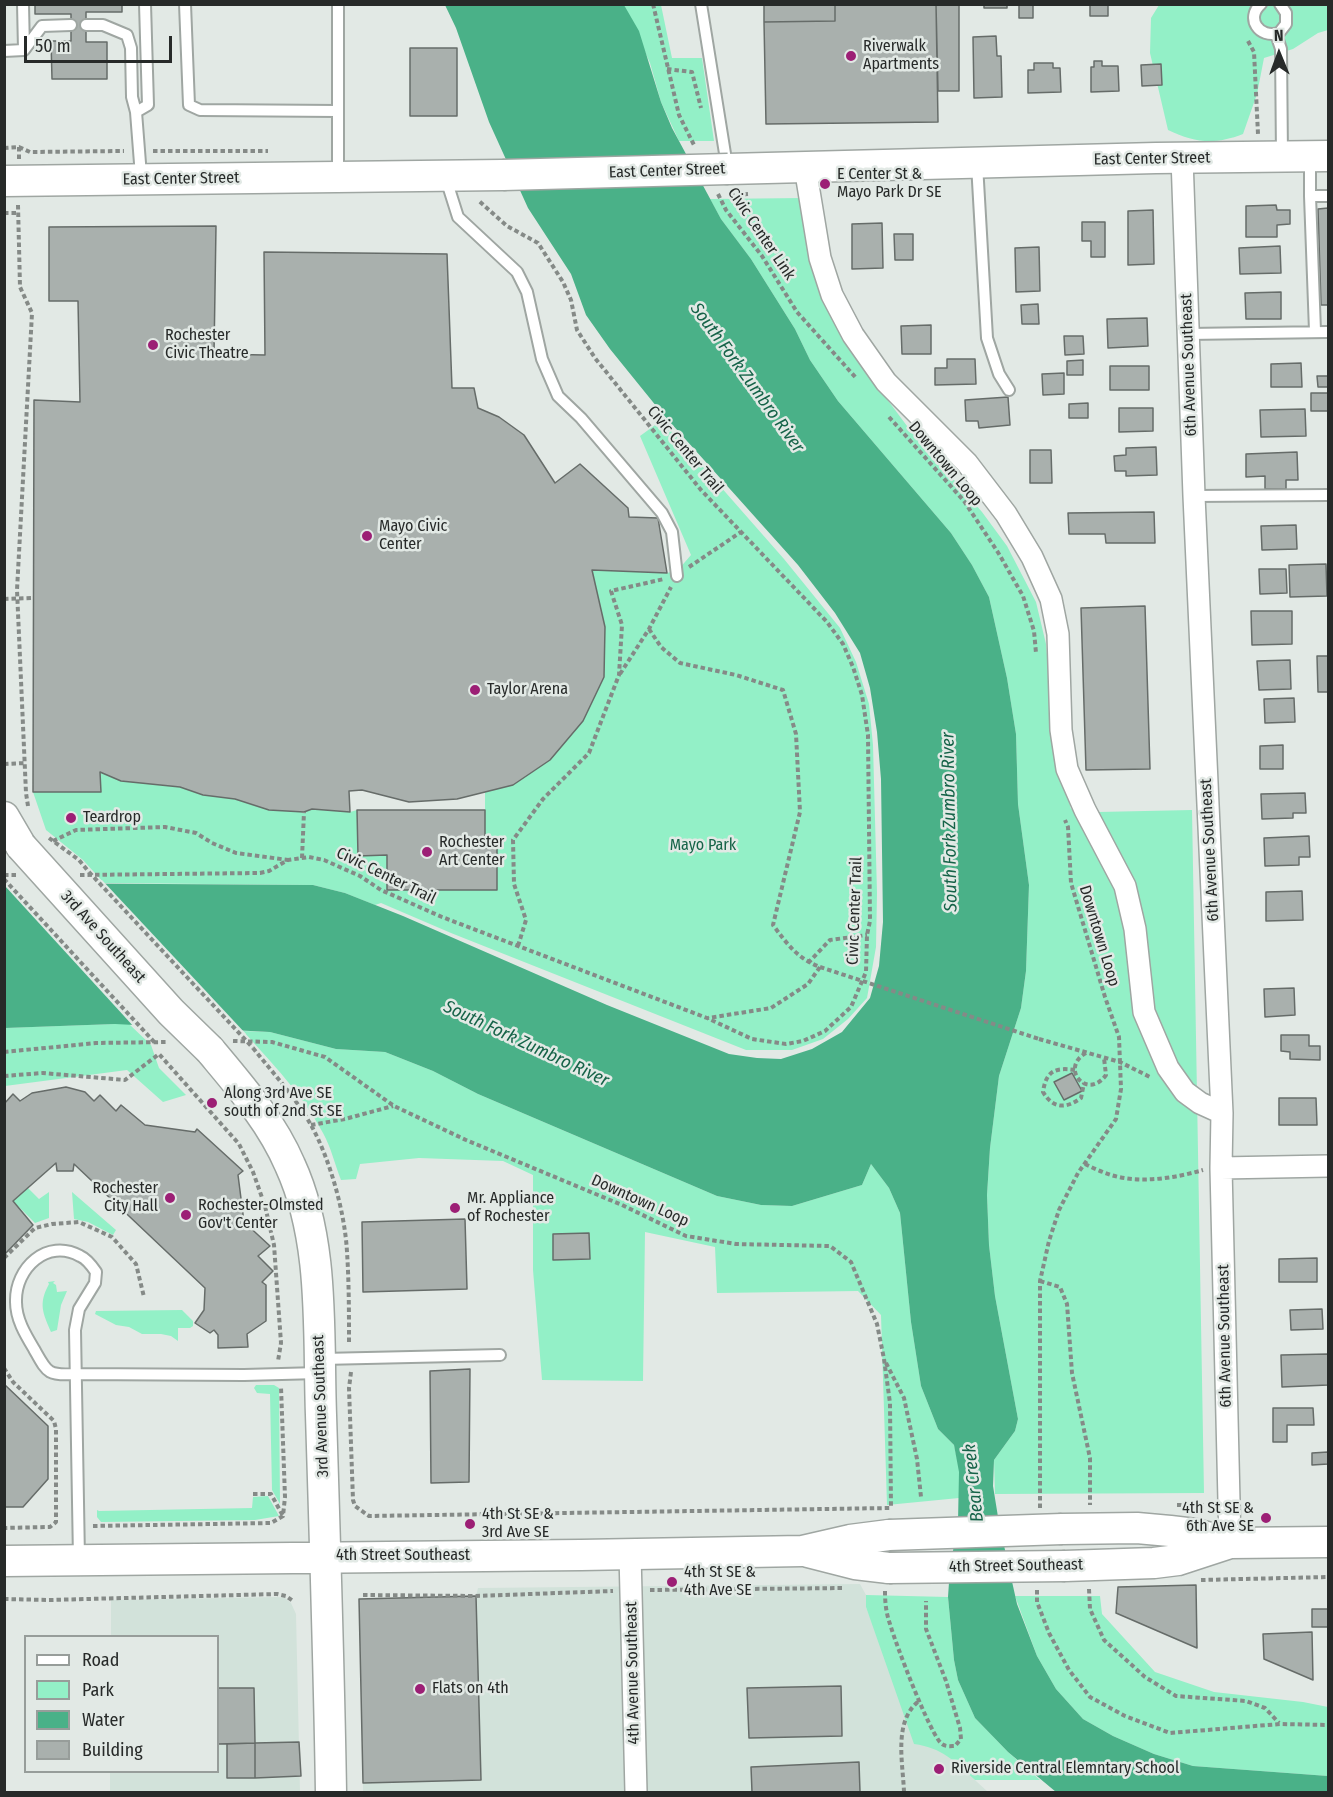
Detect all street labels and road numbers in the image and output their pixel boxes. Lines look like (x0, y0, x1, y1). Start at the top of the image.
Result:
street label: East Center Street (1094, 148, 1210, 170)
street label: East Center Street (608, 159, 726, 183)
street label: East Center Street (123, 168, 239, 190)
street label: Civic Center Link (723, 184, 799, 284)
street label: 6th Avenue Southeast (1177, 293, 1201, 437)
street label: Civic Center Trail (643, 402, 727, 498)
street label: Downtown Loop (904, 418, 986, 510)
street label: 6th Avenue Southeast (1197, 778, 1223, 922)
street label: Civic Center Trail (333, 844, 439, 908)
street label: Civic Center Trail (844, 856, 866, 966)
street label: Downtown Loop (1075, 883, 1123, 989)
street label: 3rd Ave Southeast (56, 887, 150, 987)
street label: Downtown Loop (588, 1171, 692, 1231)
street label: 6th Avenue Southeast (1214, 1264, 1236, 1408)
street label: 3rd Avenue Southeast (309, 1334, 333, 1478)
street label: 4th Street Southeast (336, 1546, 470, 1566)
street label: 4th Street Southeast (949, 1555, 1083, 1577)
street label: 4th Avenue Southeast (622, 1601, 644, 1745)

